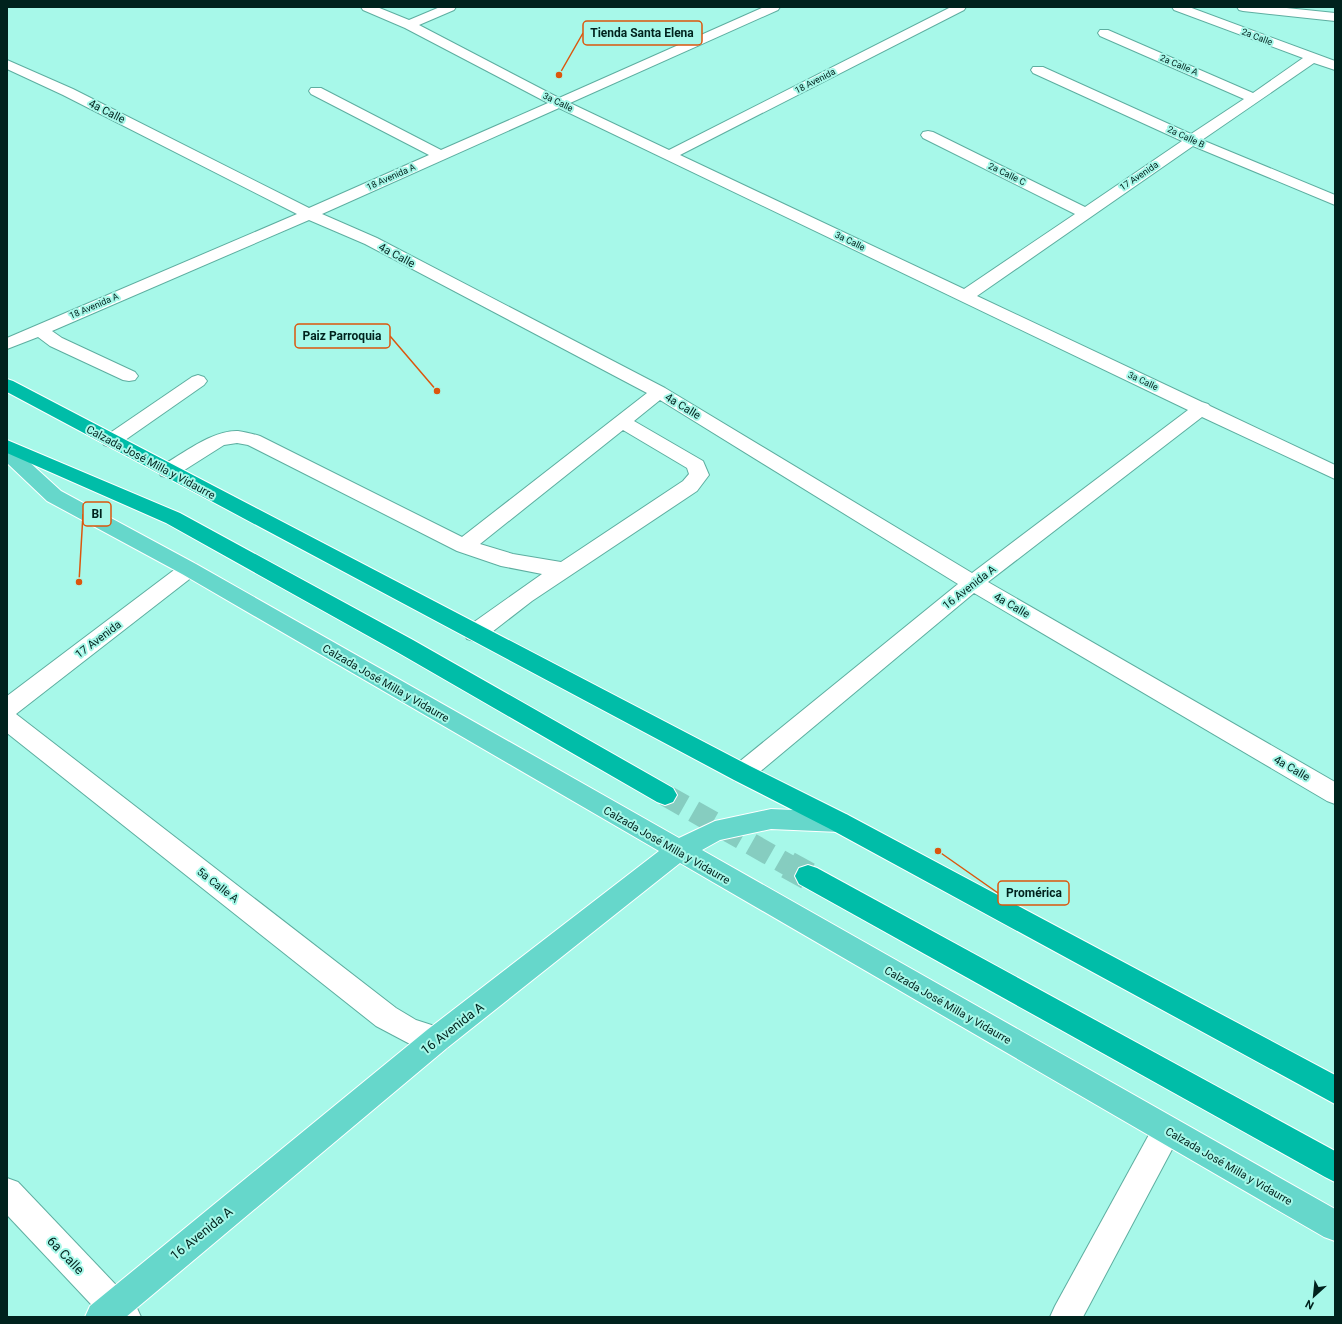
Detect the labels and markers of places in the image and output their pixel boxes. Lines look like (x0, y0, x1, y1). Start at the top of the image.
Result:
callout: Tienda Santa Elena (583, 21, 702, 45)
callout: Paiz Parroquia (295, 324, 390, 348)
callout: BI (83, 502, 111, 526)
callout: Promérica (998, 881, 1069, 905)

